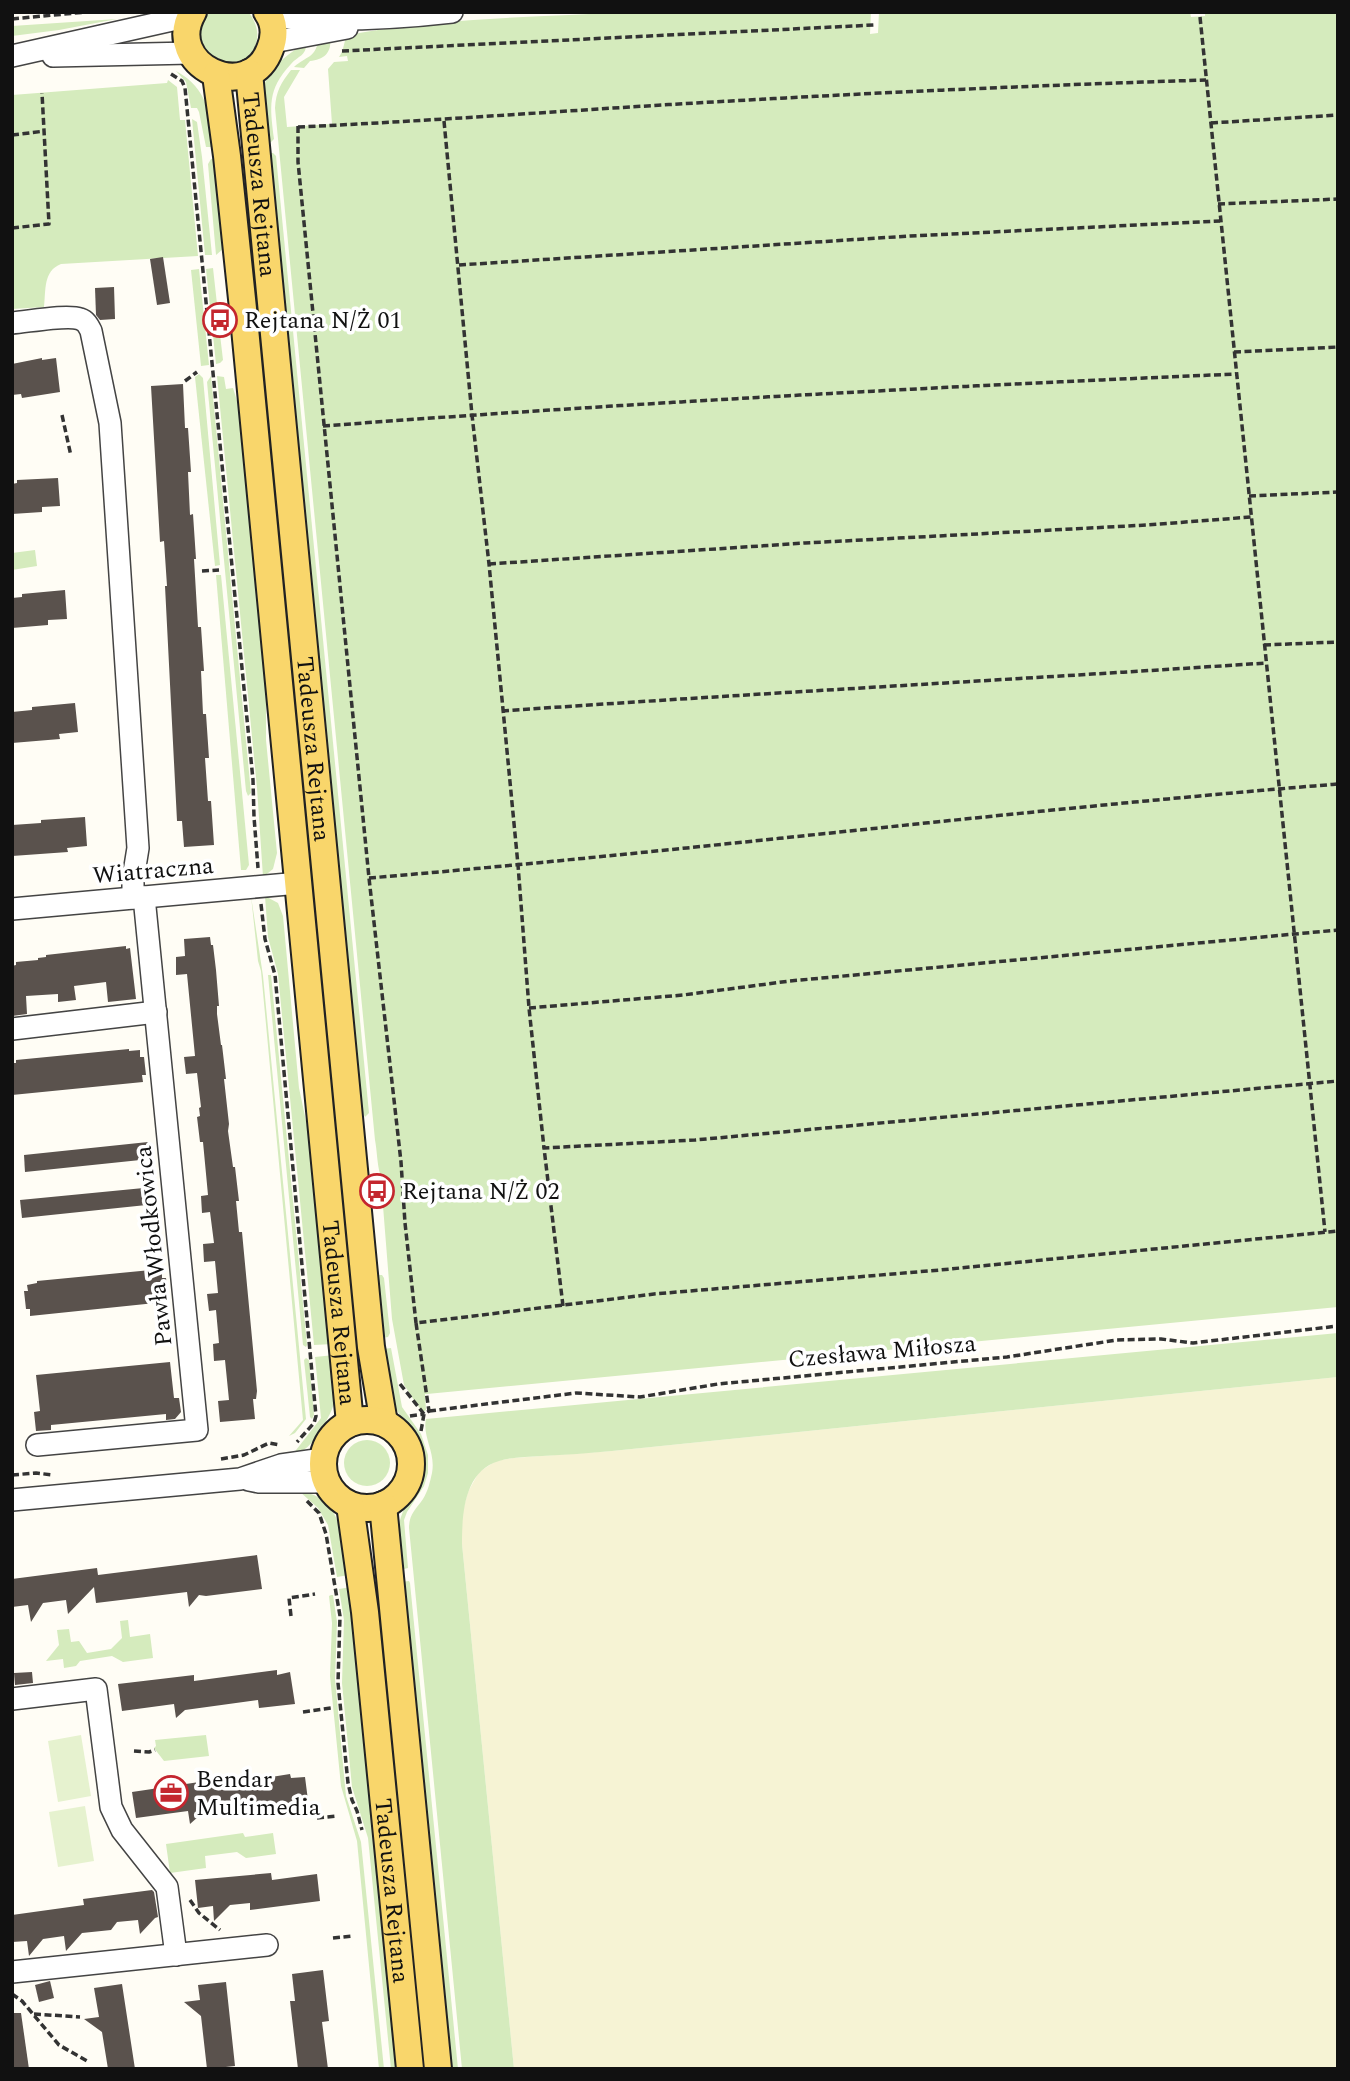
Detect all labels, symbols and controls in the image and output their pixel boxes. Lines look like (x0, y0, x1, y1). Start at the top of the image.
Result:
street label: Tadeusza Rejtana (232, 90, 285, 279)
bus stop icon: Rejtana N/Ż 01 (201, 301, 239, 339)
place label: Rejtana N/Ż 01 (244, 303, 402, 339)
street label: Tadeusza Rejtana (286, 655, 340, 843)
street label: Wiatraczna (91, 848, 215, 894)
street label: Pawła Włodkowica (126, 1144, 182, 1348)
bus stop icon: Rejtana N/Ż 02 (358, 1172, 396, 1210)
place label: Rejtana N/Ż 02 (402, 1174, 560, 1210)
street label: Tadeusza Rejtana (312, 1219, 365, 1407)
street label: Czesława Miłosza (786, 1326, 978, 1378)
place label: Bendar Multimedia (196, 1762, 321, 1826)
office icon: Bendar Multimedia (152, 1774, 190, 1812)
street label: Tadeusza Rejtana (364, 1796, 418, 1985)

